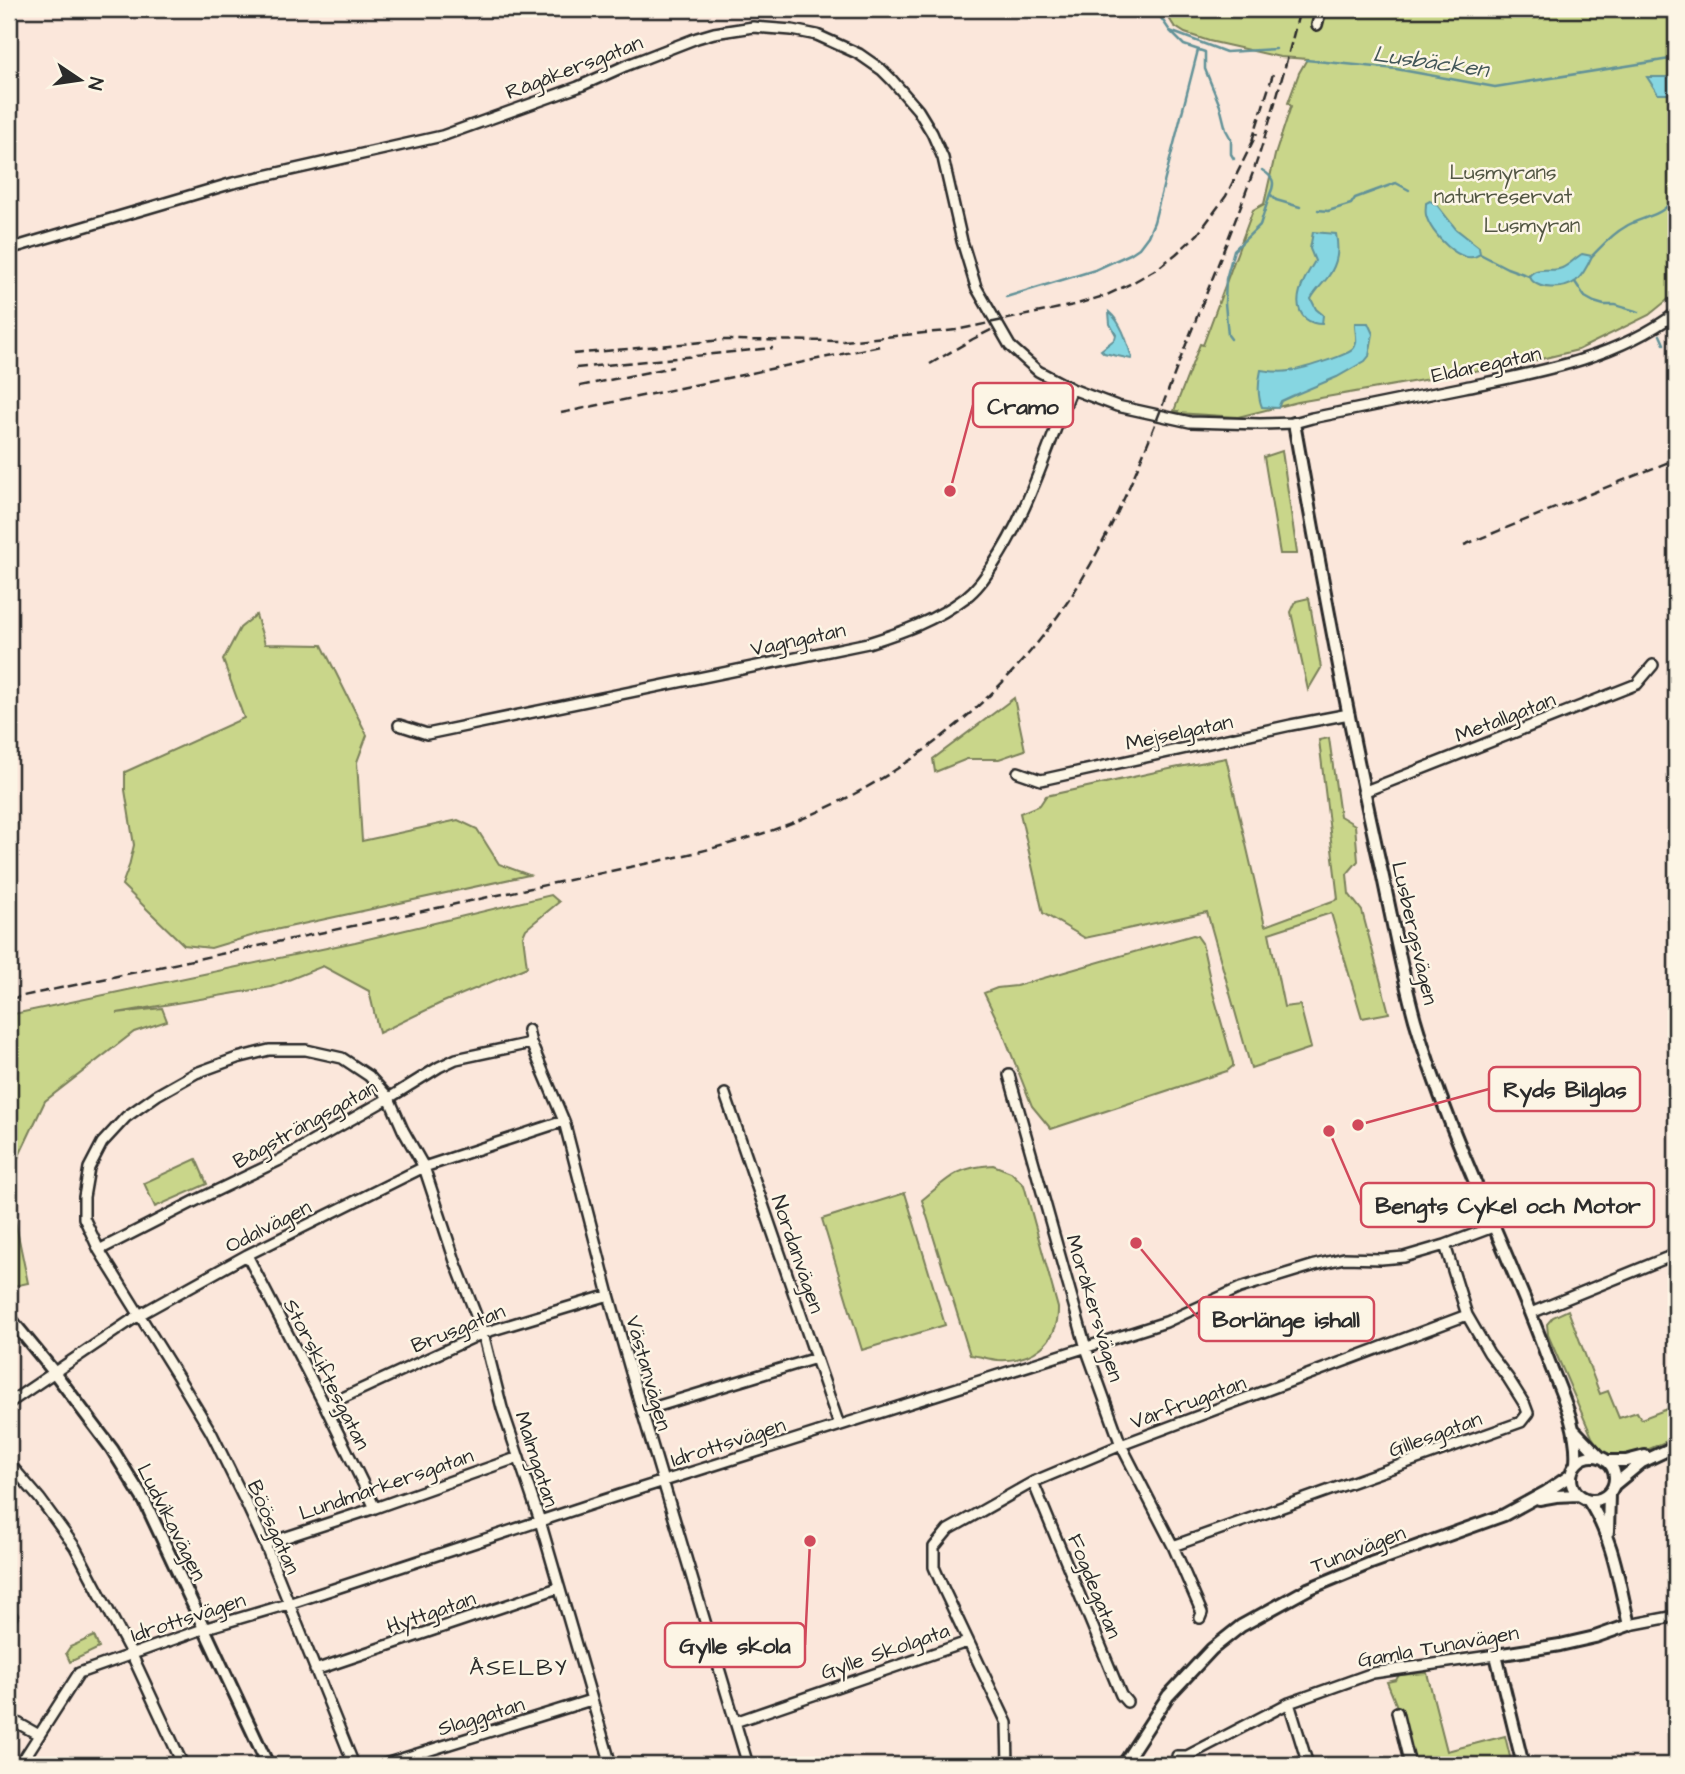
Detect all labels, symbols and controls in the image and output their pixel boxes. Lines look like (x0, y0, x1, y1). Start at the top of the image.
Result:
street label: Rågåkersgatan (501, 28, 648, 109)
water label: Lusbäcken (1371, 38, 1493, 86)
north arrow (46, 46, 116, 116)
text: N (81, 75, 110, 92)
park label: Lusmyrans naturreservat (1434, 158, 1573, 211)
park label: Lusmyran (1484, 211, 1580, 242)
street label: Eldaregatan (1429, 339, 1544, 392)
callout: Cramo (973, 383, 1073, 427)
text: Cramo (987, 391, 1059, 423)
street label: Vagngatan (748, 615, 849, 666)
street label: Metallgatan (1451, 685, 1560, 752)
street label: Mejselgatan (1123, 707, 1236, 760)
street label: Lusbergsvägen (1382, 859, 1445, 1008)
callout: Ryds Bilglas (1489, 1067, 1640, 1111)
street label: Bågsträngsgatan (228, 1073, 384, 1178)
text: Ryds Bilglas (1503, 1074, 1627, 1108)
callout: Bengts Cykel och Motor (1361, 1183, 1654, 1227)
text: Bengts Cykel och Motor (1375, 1190, 1641, 1224)
street label: Nordanvägen (762, 1191, 831, 1318)
street label: Odalvägen (220, 1192, 317, 1262)
street label: Moråkersvägen (1057, 1231, 1131, 1386)
street label: Storskiftesgatan (274, 1294, 377, 1456)
street label: Brusgatan (407, 1296, 510, 1362)
callout: Borlänge ishall (1199, 1297, 1374, 1341)
text: Borlänge ishall (1212, 1304, 1360, 1337)
street label: Västanvägen (616, 1312, 679, 1435)
street label: Vårfrugatan (1126, 1368, 1251, 1439)
street label: Gillesgatan (1384, 1404, 1487, 1467)
street label: Malmgatan (506, 1408, 566, 1511)
street label: Idrottsvägen (667, 1410, 790, 1477)
street label: Lundmarkersgatan (295, 1441, 478, 1530)
street label: Ludvikavägen (128, 1459, 214, 1587)
street label: Böösgatan (238, 1475, 307, 1580)
street label: Tunavägen (1307, 1518, 1410, 1583)
street label: Fogdegatan (1059, 1530, 1129, 1644)
street label: Hyttgatan (383, 1584, 480, 1643)
street label: Idrottsvägen (127, 1585, 250, 1652)
street label: Gylle Skolgata (817, 1616, 954, 1689)
street label: Gamla Tunavägen (1355, 1618, 1521, 1677)
callout: Gylle skola (665, 1623, 805, 1667)
text: Gylle skola (679, 1630, 791, 1664)
district label: ÅSELBY (469, 1652, 569, 1684)
street label: Slaggatan (434, 1690, 529, 1745)

